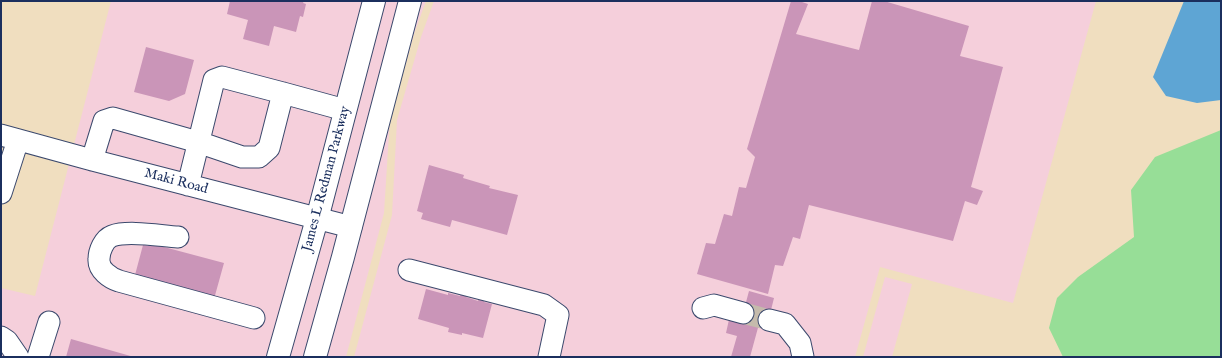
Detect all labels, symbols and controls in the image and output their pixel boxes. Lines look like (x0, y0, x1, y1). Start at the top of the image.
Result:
street label: James L Redman Parkway (299, 104, 355, 254)
street label: Maki Road (142, 165, 210, 199)

